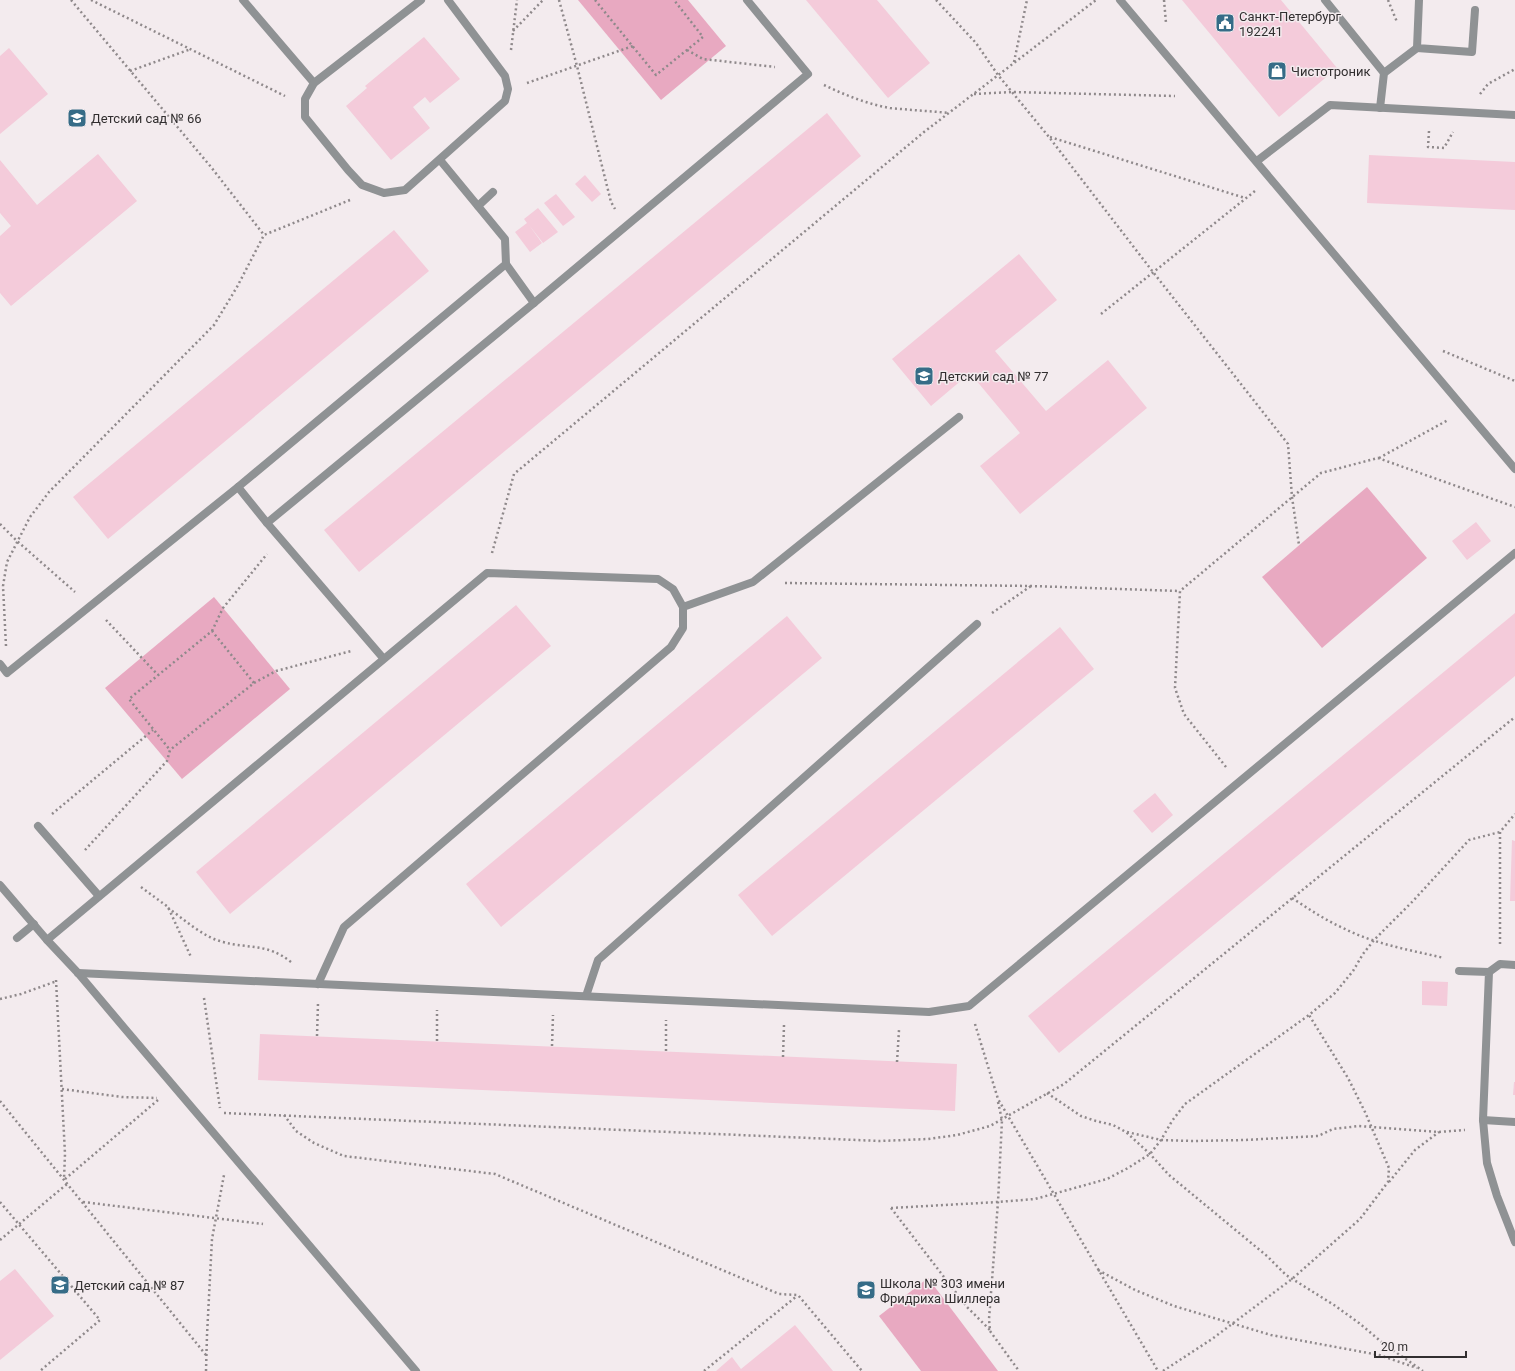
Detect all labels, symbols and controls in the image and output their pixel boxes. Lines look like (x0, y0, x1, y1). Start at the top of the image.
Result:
place label: Санкт-Петербург 192241 (1239, 9, 1342, 39)
public building icon: Санкт-Петербург 192241 (1214, 12, 1236, 34)
shop icon: Чистотроник (1266, 60, 1288, 82)
place label: Чистотроник (1291, 64, 1370, 79)
school or university icon: Детский сад № 66 (66, 107, 88, 129)
place label: Детский сад № 66 (91, 111, 202, 126)
school or university icon: Детский сад № 77 (913, 365, 935, 387)
place label: Детский сад № 77 (938, 369, 1049, 384)
school or university icon: Детский сад № 87 (49, 1274, 71, 1296)
place label: Школа № 303 имени Фридриха Шиллера (880, 1276, 1005, 1306)
place label: Детский сад № 87 (74, 1278, 185, 1293)
school or university icon: Школа № 303 имени Фридриха Шиллера (855, 1279, 877, 1301)
scale bar (1375, 1333, 1466, 1359)
text: 20 m (1381, 1340, 1408, 1354)

